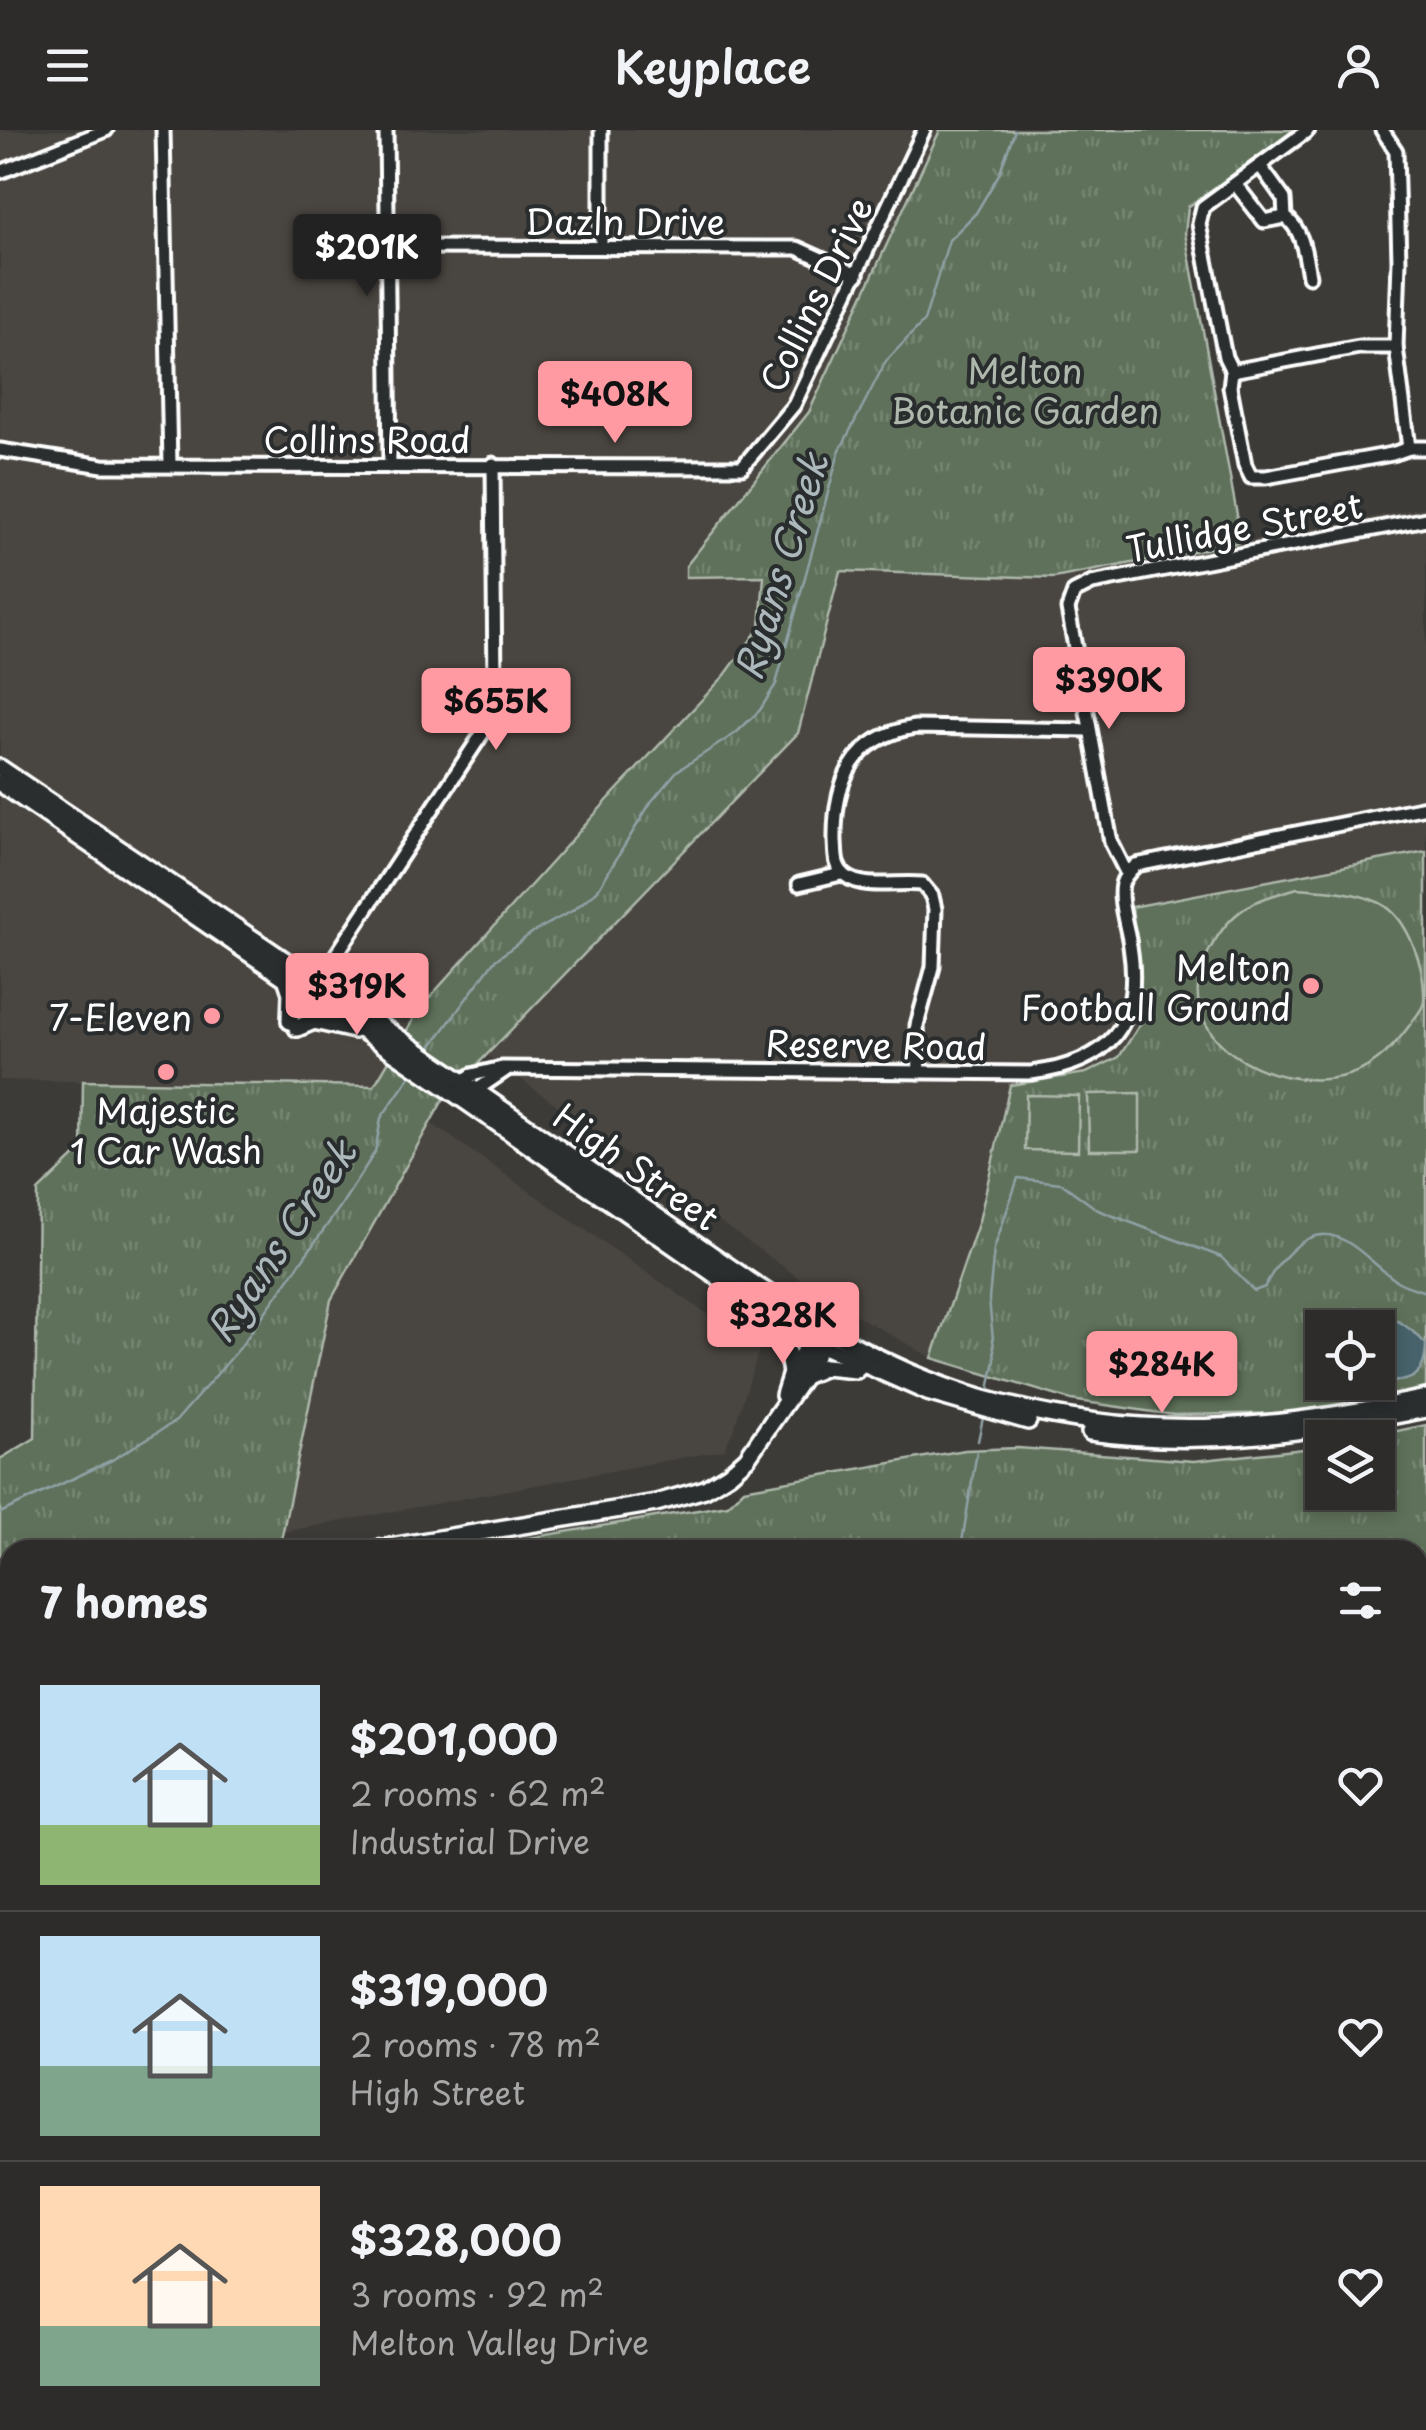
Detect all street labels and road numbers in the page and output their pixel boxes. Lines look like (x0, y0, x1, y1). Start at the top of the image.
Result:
street label: Collins Drive (745, 188, 885, 400)
street label: Dazln Drive (525, 194, 725, 247)
street label: Collins Road (263, 412, 471, 465)
street label: Tullidge Street (1121, 477, 1367, 575)
street label: Reserve Road (765, 1016, 987, 1072)
street label: High Street (543, 1089, 731, 1243)

